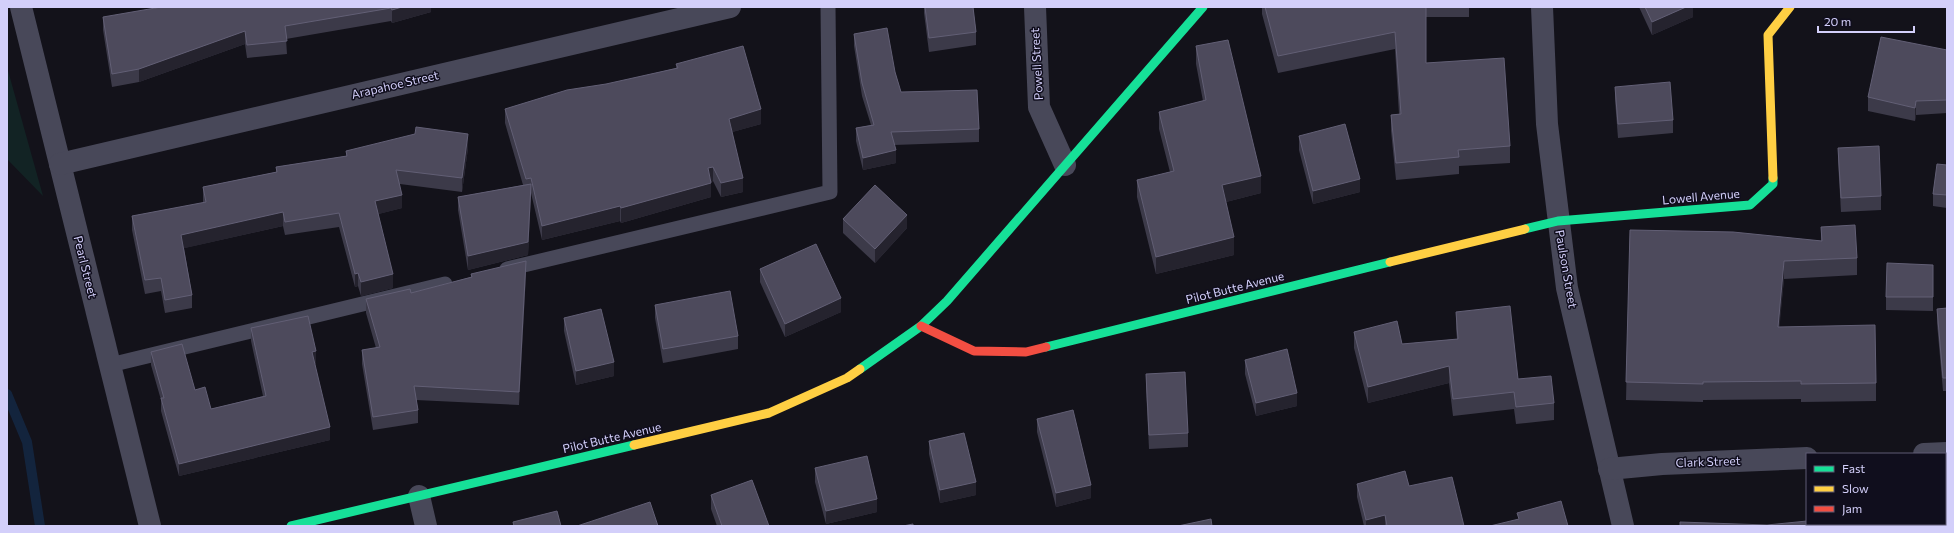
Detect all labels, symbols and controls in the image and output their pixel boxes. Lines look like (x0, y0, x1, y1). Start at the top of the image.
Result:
scale bar (1818, 8, 1914, 34)
text: 20 m (1824, 14, 1851, 28)
street label: Powell Street (1027, 28, 1045, 101)
street label: Arapahoe Street (350, 67, 440, 101)
street label: Lowell Avenue (1661, 186, 1740, 206)
street label: Paulson Street (1553, 229, 1581, 309)
street label: Pearl Street (71, 234, 101, 300)
street label: Pilot Butte Avenue (1184, 268, 1285, 306)
street label: Pilot Butte Avenue (561, 419, 662, 455)
street label: Clark Street (1675, 453, 1741, 469)
legend (1806, 453, 1946, 525)
text: Fast (1842, 461, 1865, 475)
text: Slow (1842, 481, 1869, 495)
text: Jam (1842, 501, 1862, 516)

